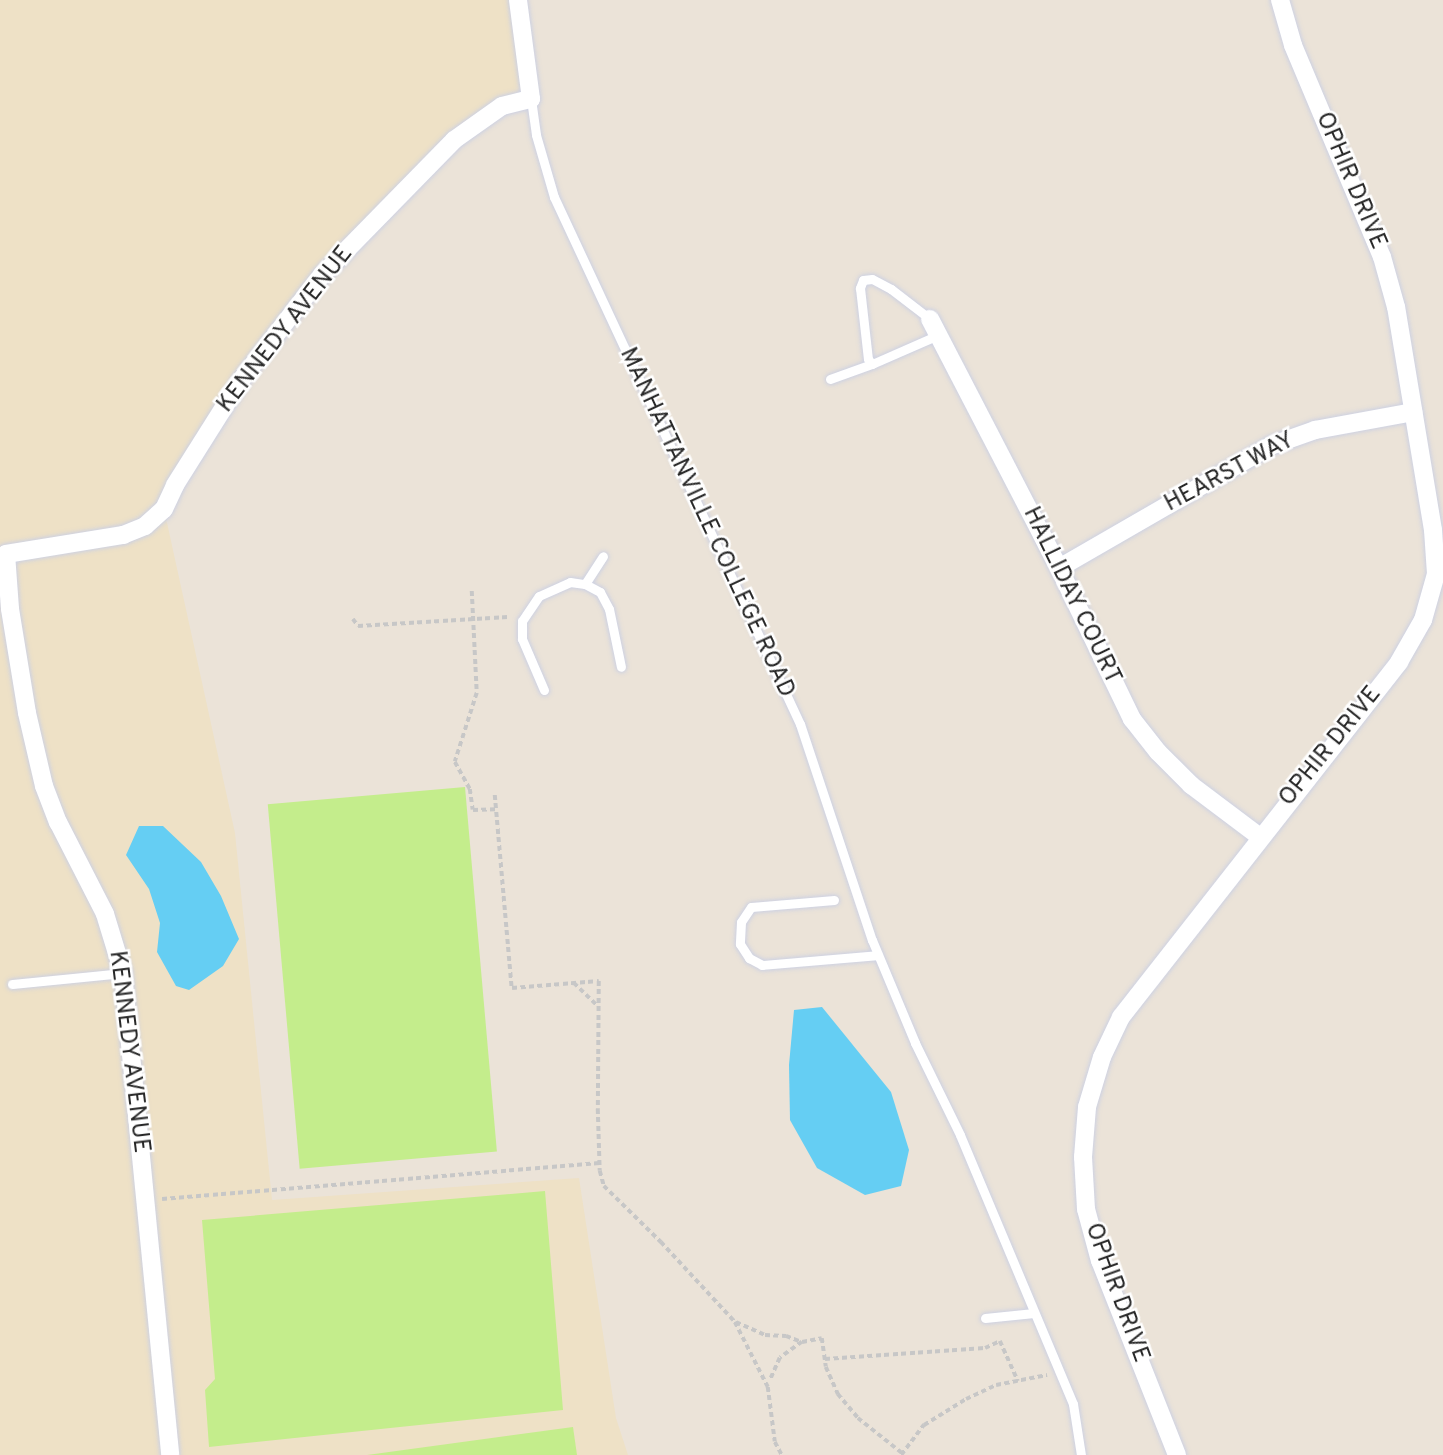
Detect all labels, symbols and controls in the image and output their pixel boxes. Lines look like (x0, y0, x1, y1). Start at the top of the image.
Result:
street label: OPHIR DRIVE (1308, 108, 1392, 254)
street label: KENNEDY AVENUE (211, 240, 361, 420)
street label: MANHATTANVILLE COLLEGE ROAD (612, 343, 800, 703)
street label: HEARST WAY (1159, 426, 1301, 520)
street label: HALLIDAY COURT (1015, 502, 1127, 690)
street label: OPHIR DRIVE (1274, 681, 1388, 813)
street label: KENNEDY AVENUE (101, 948, 155, 1156)
street label: OPHIR DRIVE (1077, 1219, 1155, 1367)

